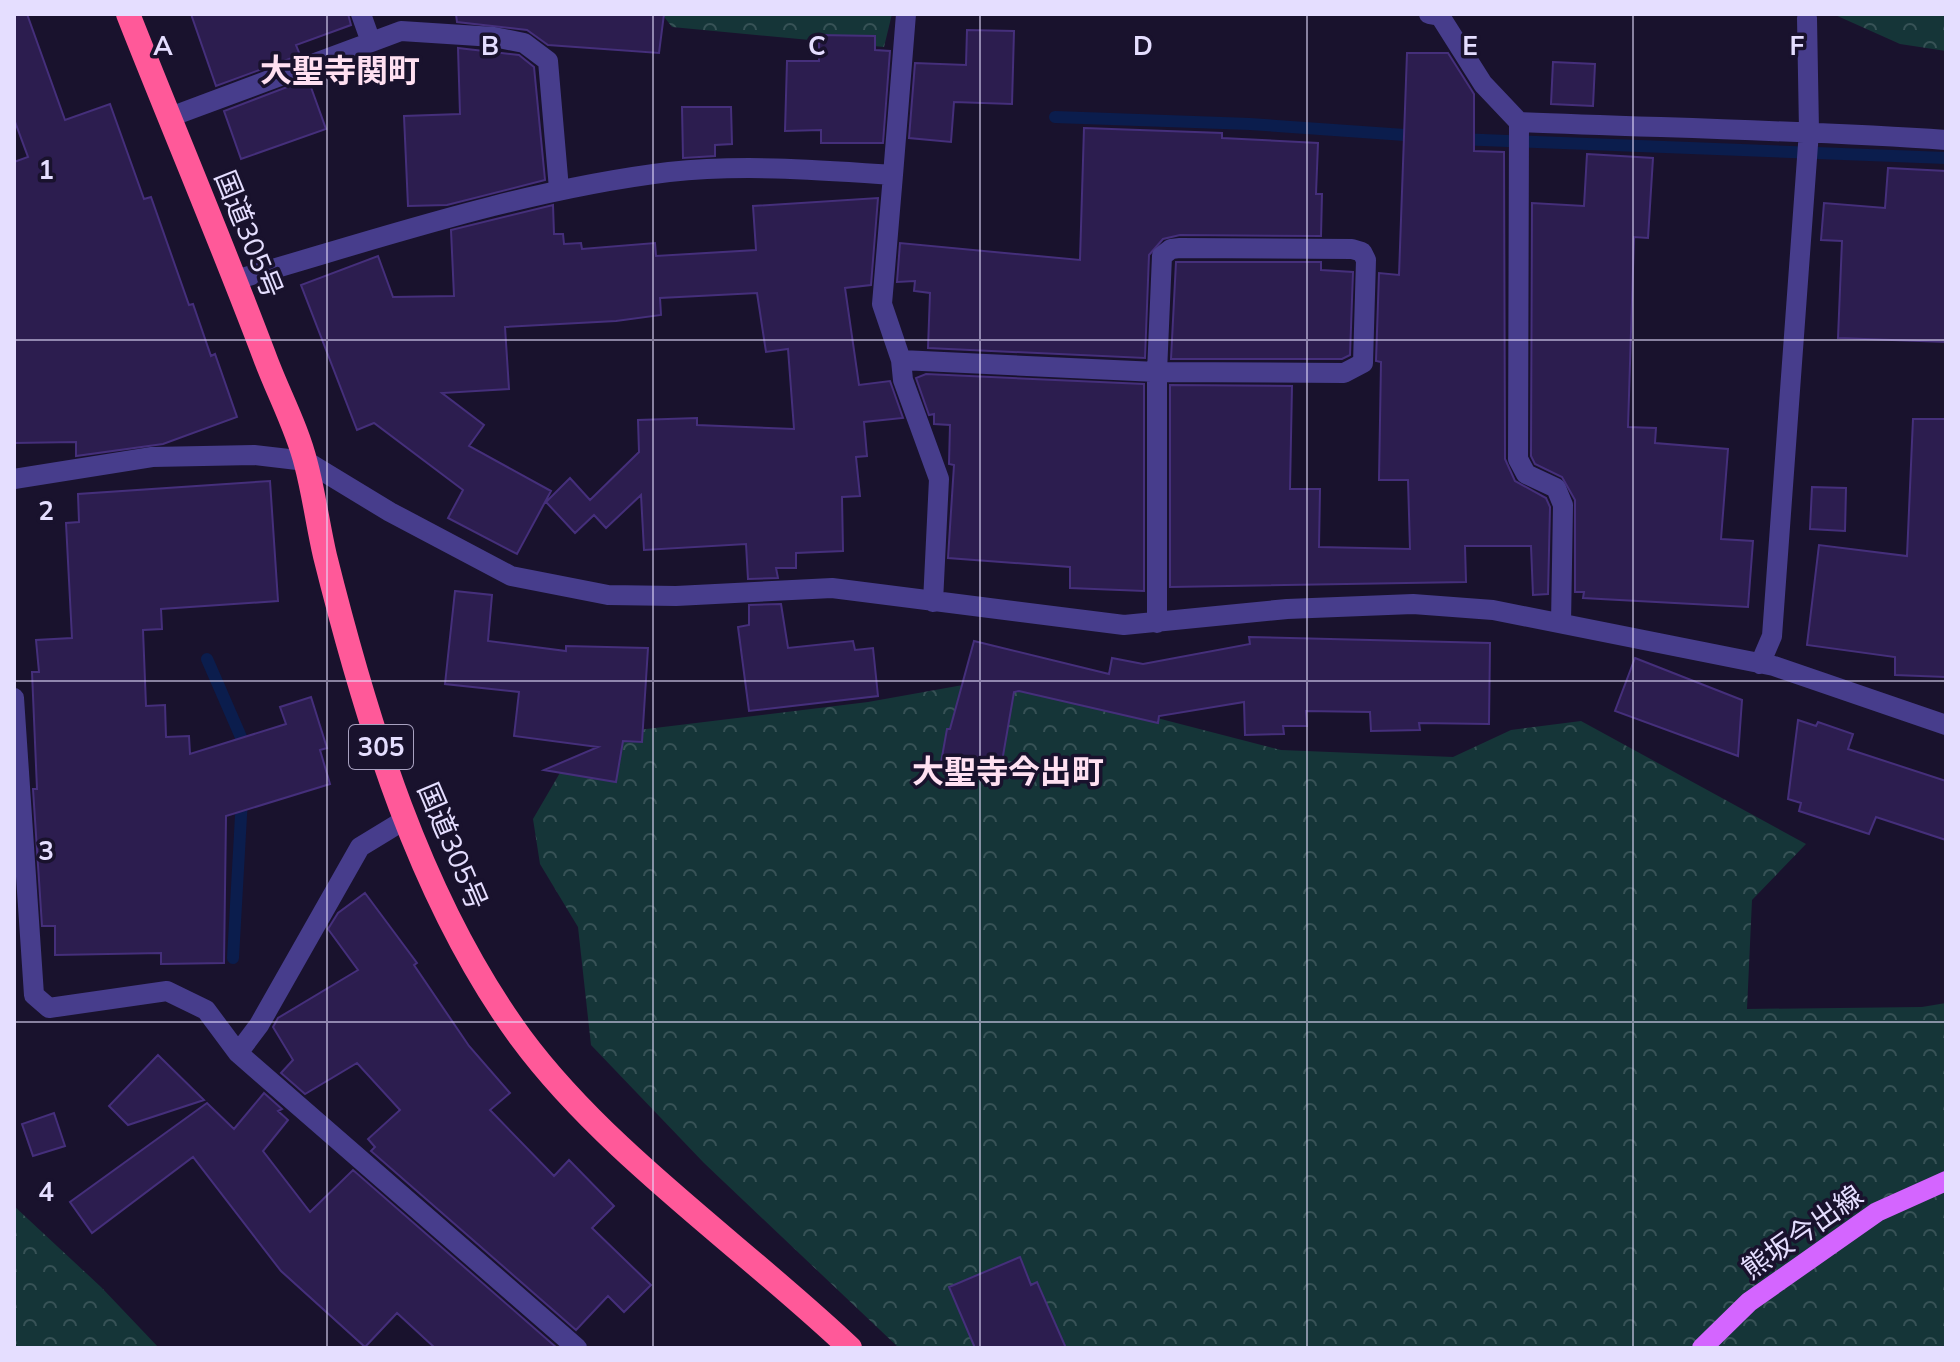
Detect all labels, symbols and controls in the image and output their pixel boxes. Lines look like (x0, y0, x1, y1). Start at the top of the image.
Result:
text: A (153, 29, 173, 62)
text: B (481, 29, 499, 62)
text: C (808, 29, 826, 62)
text: D (1133, 29, 1153, 62)
text: E (1462, 29, 1478, 62)
text: F (1790, 29, 1805, 62)
district label: 大聖寺関町 (260, 50, 420, 90)
text: 1 (38, 153, 54, 186)
street label: 国道305号 (208, 165, 291, 303)
text: 2 (38, 494, 54, 527)
road number: 305 (349, 725, 413, 769)
district label: 大聖寺今出町 (912, 751, 1104, 791)
street label: 国道305号 (411, 777, 496, 915)
text: 3 (38, 834, 54, 867)
text: 4 (38, 1175, 54, 1208)
street label: 熊坂今出線 (1734, 1177, 1869, 1286)

